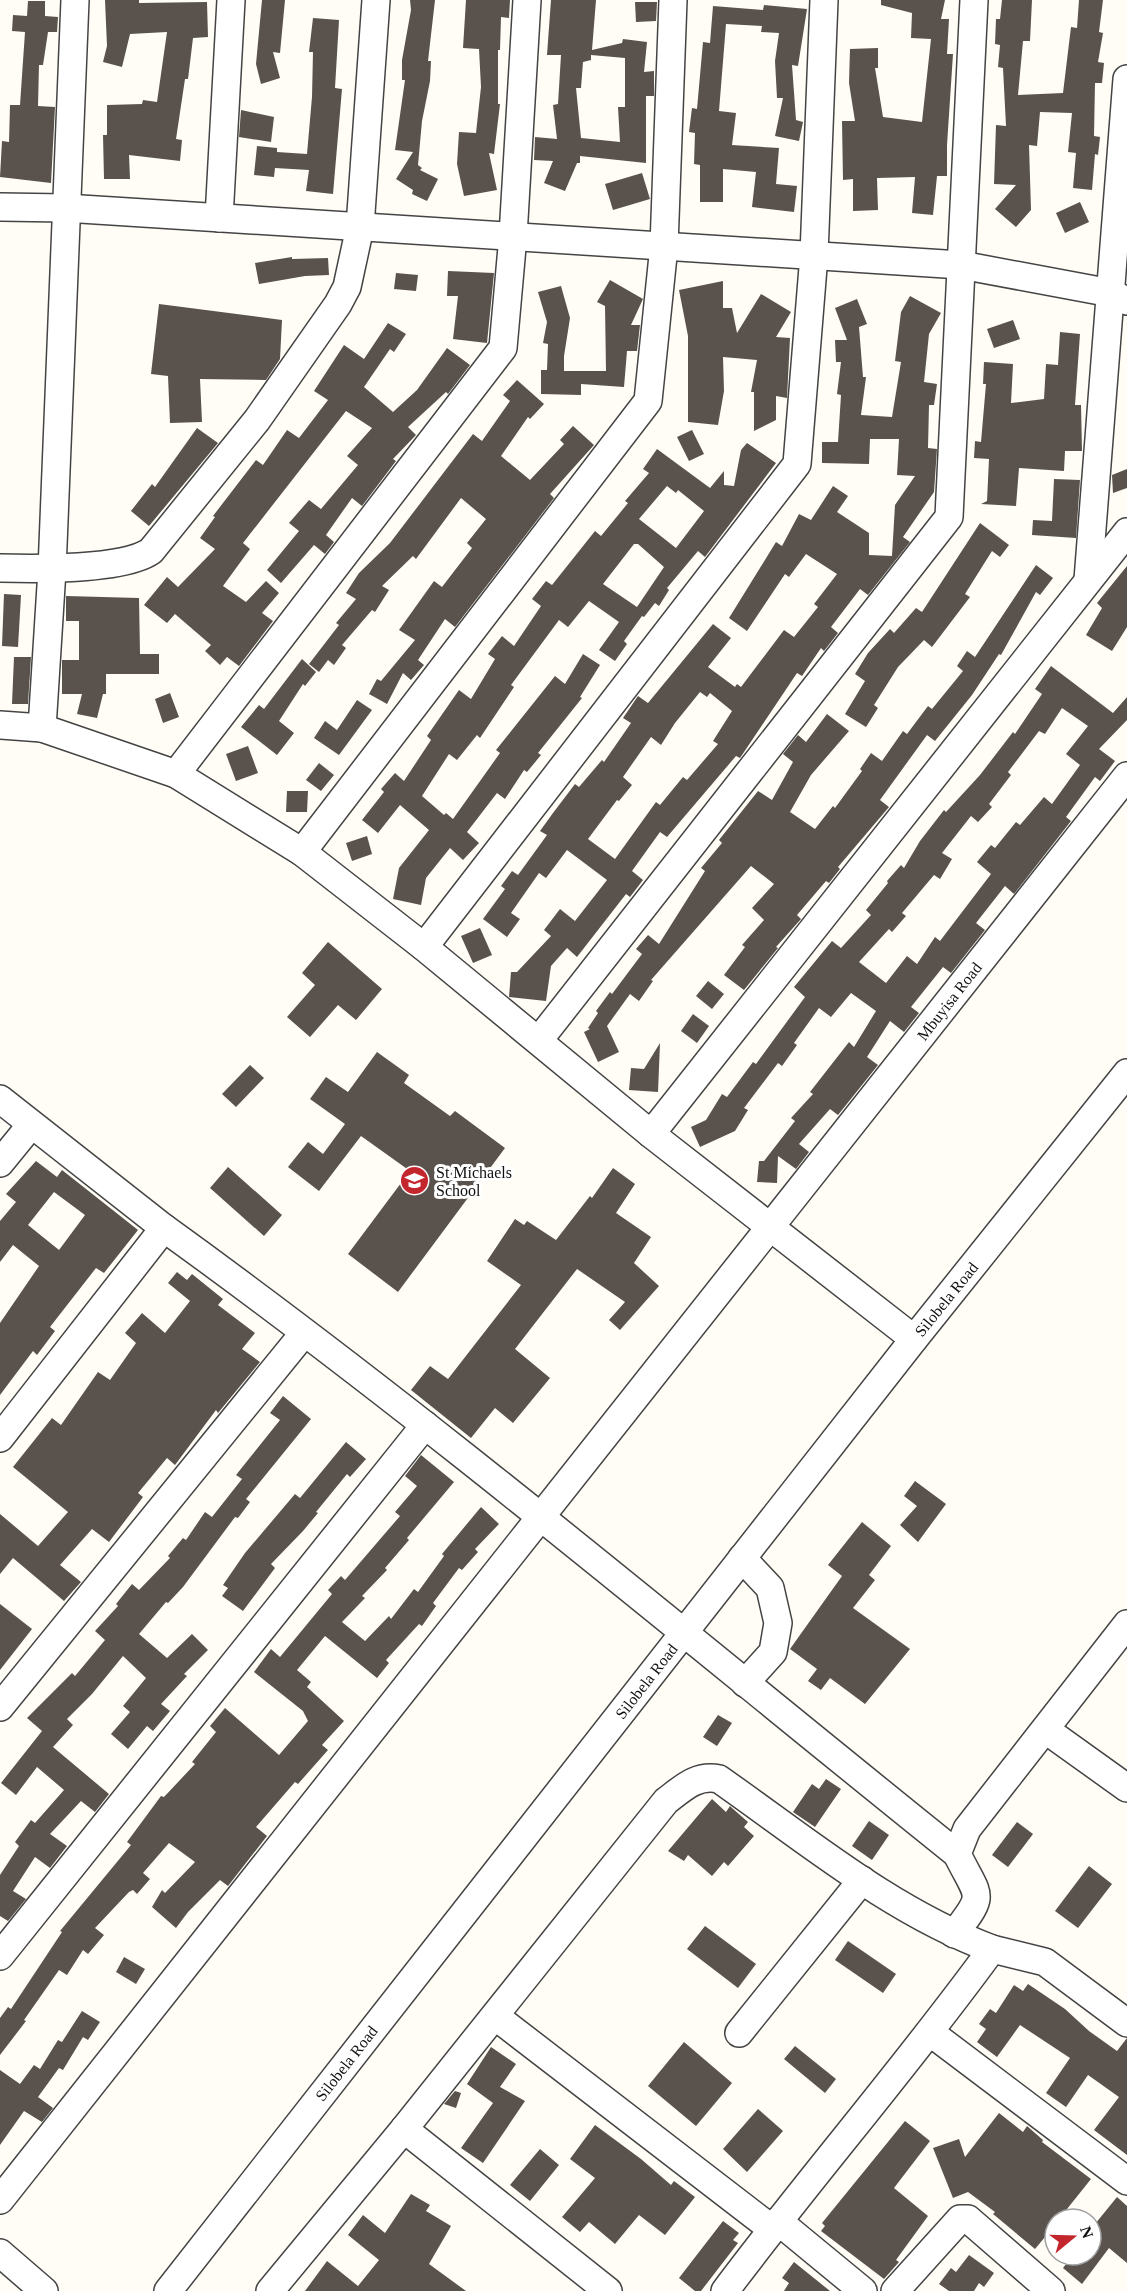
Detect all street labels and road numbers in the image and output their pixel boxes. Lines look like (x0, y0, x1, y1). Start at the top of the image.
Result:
street label: Mbuyisa Road (914, 959, 986, 1044)
street label: Silobela Road (911, 1259, 981, 1340)
street label: Silobela Road (612, 1641, 681, 1722)
street label: Silobela Road (312, 2023, 381, 2104)

